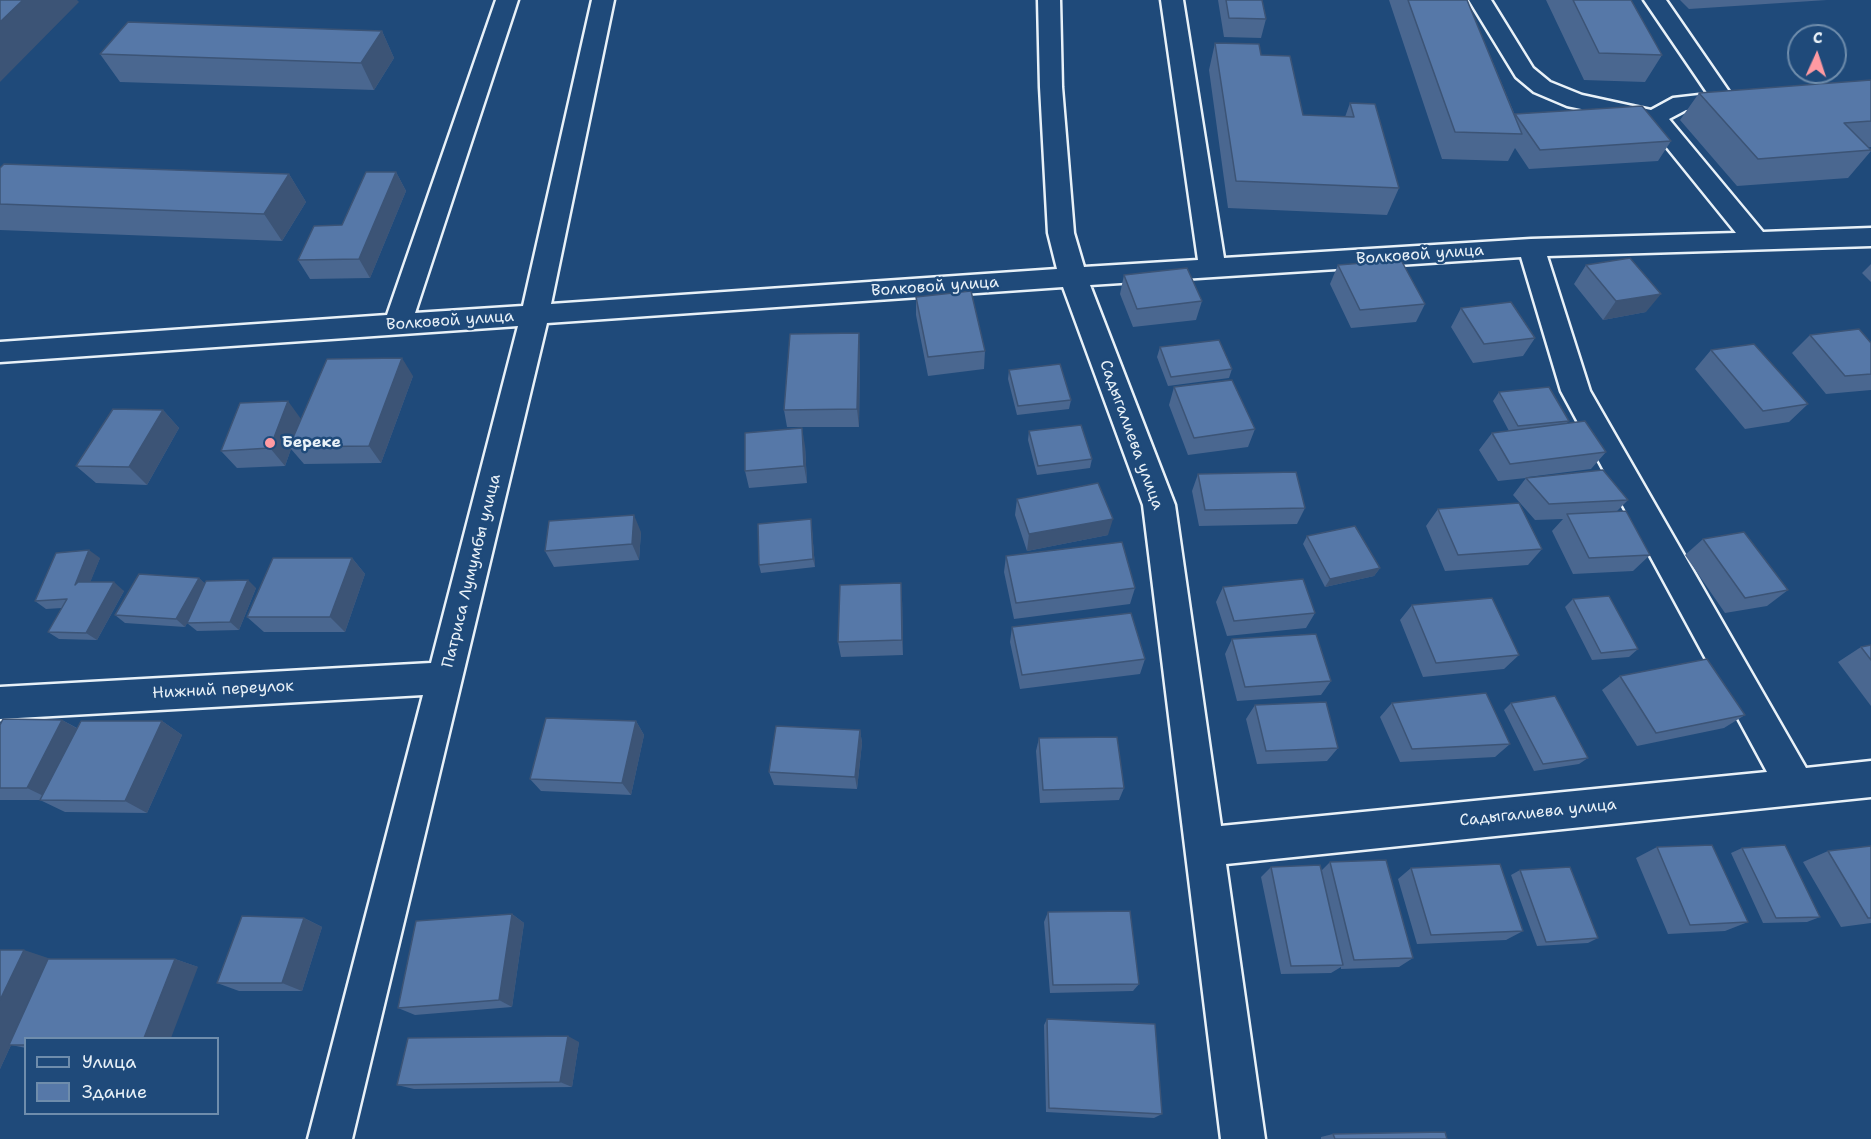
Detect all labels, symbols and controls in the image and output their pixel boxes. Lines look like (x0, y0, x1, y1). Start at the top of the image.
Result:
north arrow (1787, 24, 1847, 84)
text: С (1812, 27, 1823, 48)
street label: Волковой улица (1356, 241, 1484, 269)
street label: Волковой улица (871, 273, 999, 301)
street label: Волковой улица (386, 307, 514, 335)
street label: Садыгалиева улица (1095, 358, 1167, 512)
place label: Береке (282, 433, 341, 453)
marker: Береке (263, 436, 277, 450)
street label: Патриса Лумумбы улица (439, 472, 505, 670)
street label: Нижний переулок (152, 677, 294, 703)
street label: Садыгалиева улица (1458, 795, 1618, 831)
legend (24, 1037, 219, 1115)
text: Улица (82, 1050, 136, 1074)
text: Здание (82, 1080, 147, 1104)

